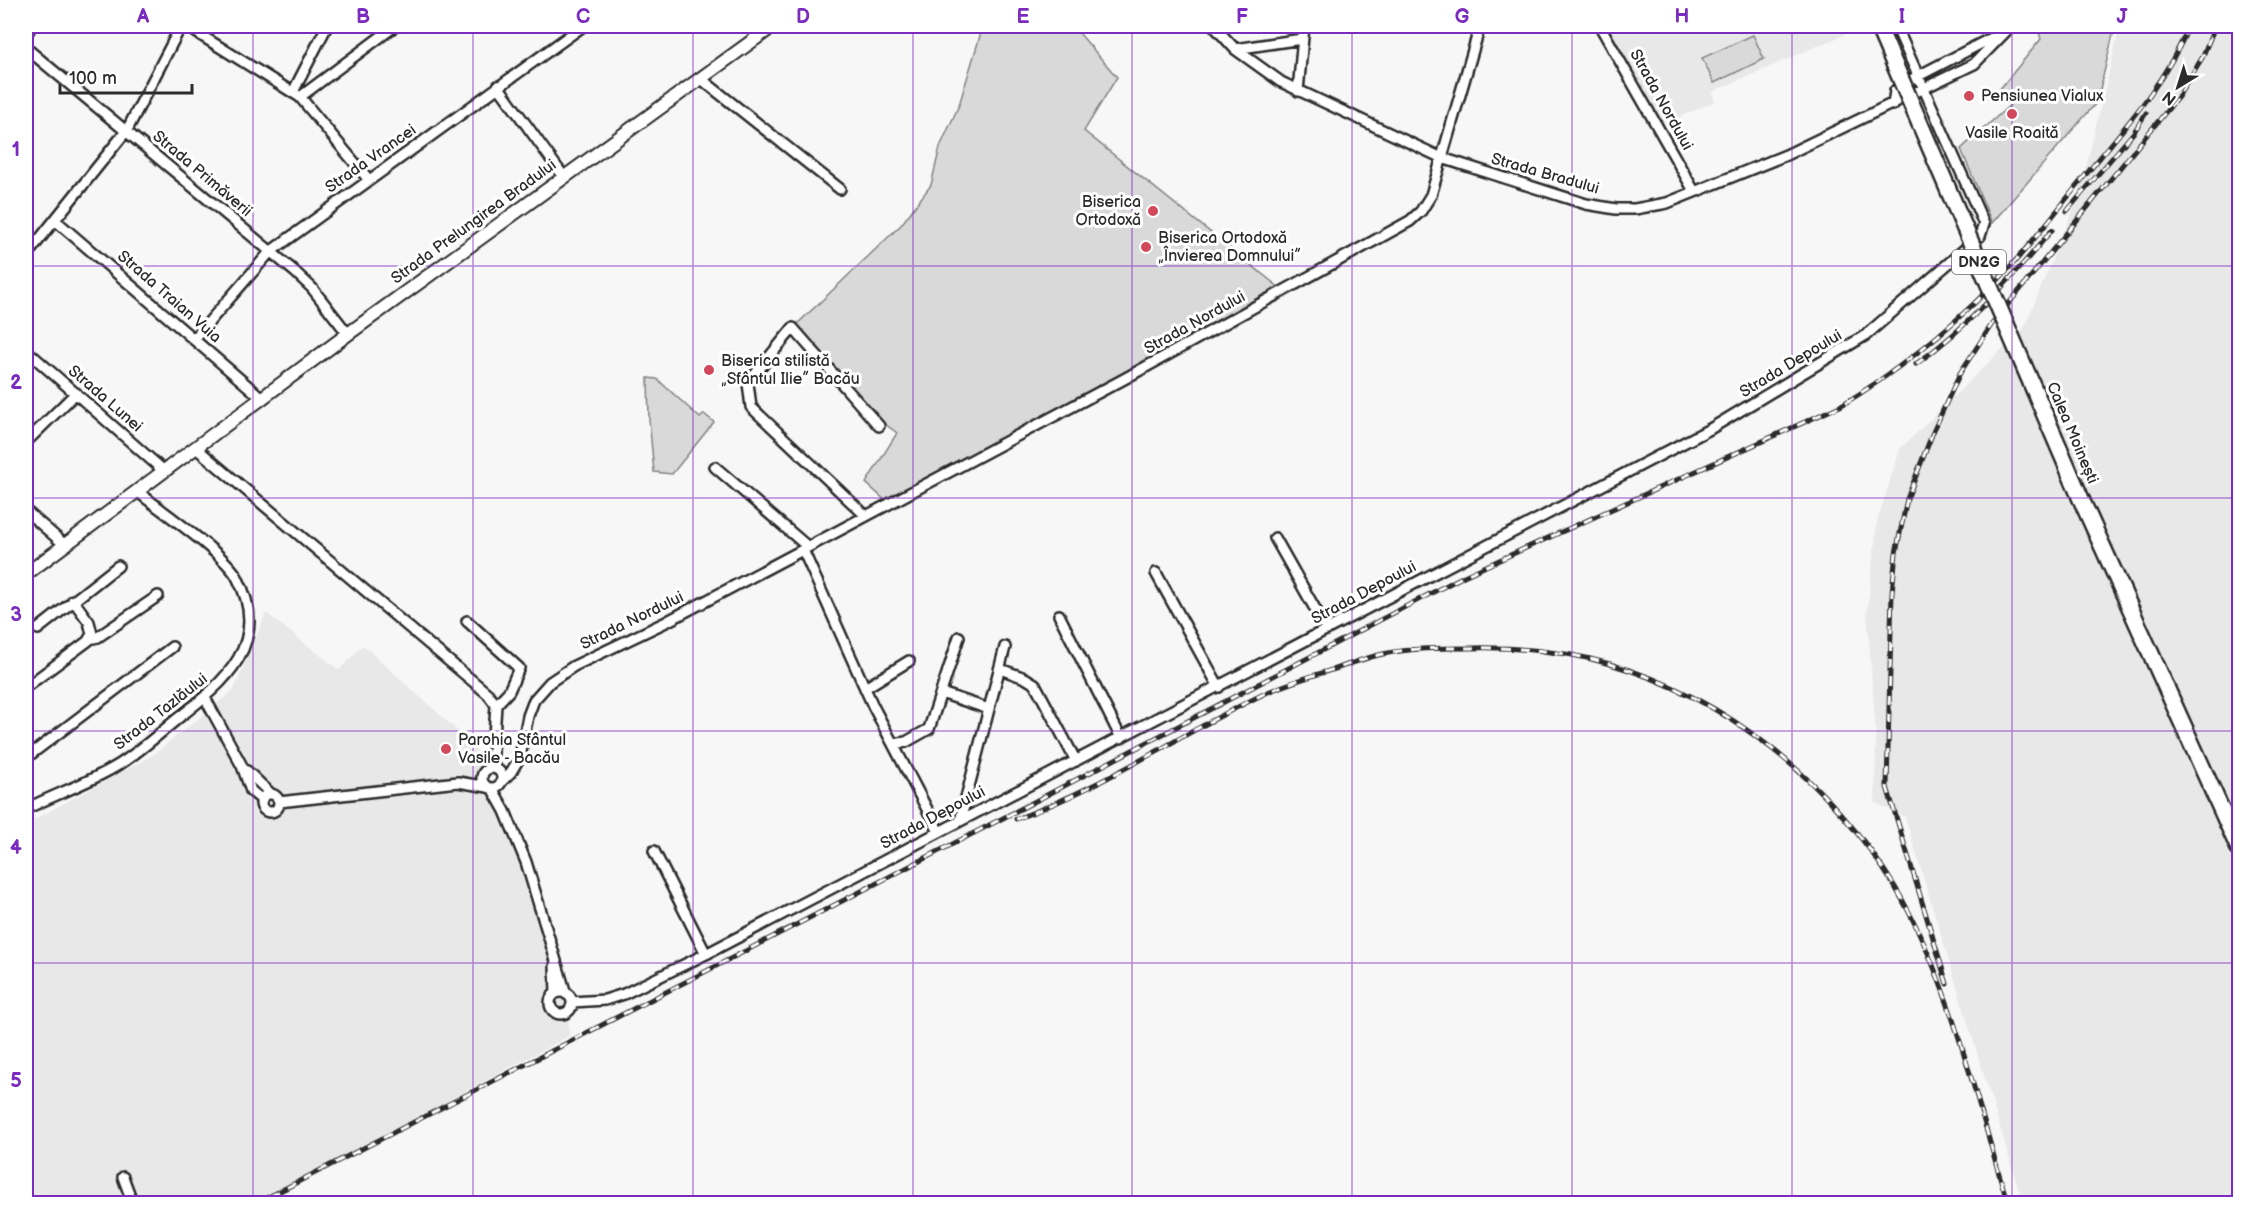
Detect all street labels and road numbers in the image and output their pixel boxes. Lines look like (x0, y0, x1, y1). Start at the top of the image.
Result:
street label: Strada Nordului (1625, 46, 1697, 154)
street label: Strada Vrancei (322, 121, 420, 197)
street label: Strada Primăverii (148, 127, 256, 221)
street label: Strada Bradului (1489, 150, 1601, 198)
street label: Strada Prelungirea Bradului (388, 156, 560, 288)
street label: Strada Traian Vuia (113, 247, 225, 347)
road number: DN2G (1952, 250, 2006, 274)
street label: Strada Nordului (1141, 287, 1249, 359)
street label: Strada Depoului (1736, 326, 1846, 402)
street label: Strada Lunei (64, 362, 146, 436)
street label: Calea Moinești (2042, 379, 2102, 487)
street label: Strada Depoului (1308, 557, 1420, 629)
street label: Strada Nordului (577, 588, 687, 654)
street label: Strada Tazlăului (110, 670, 212, 754)
street label: Strada Depoului (877, 782, 989, 854)

